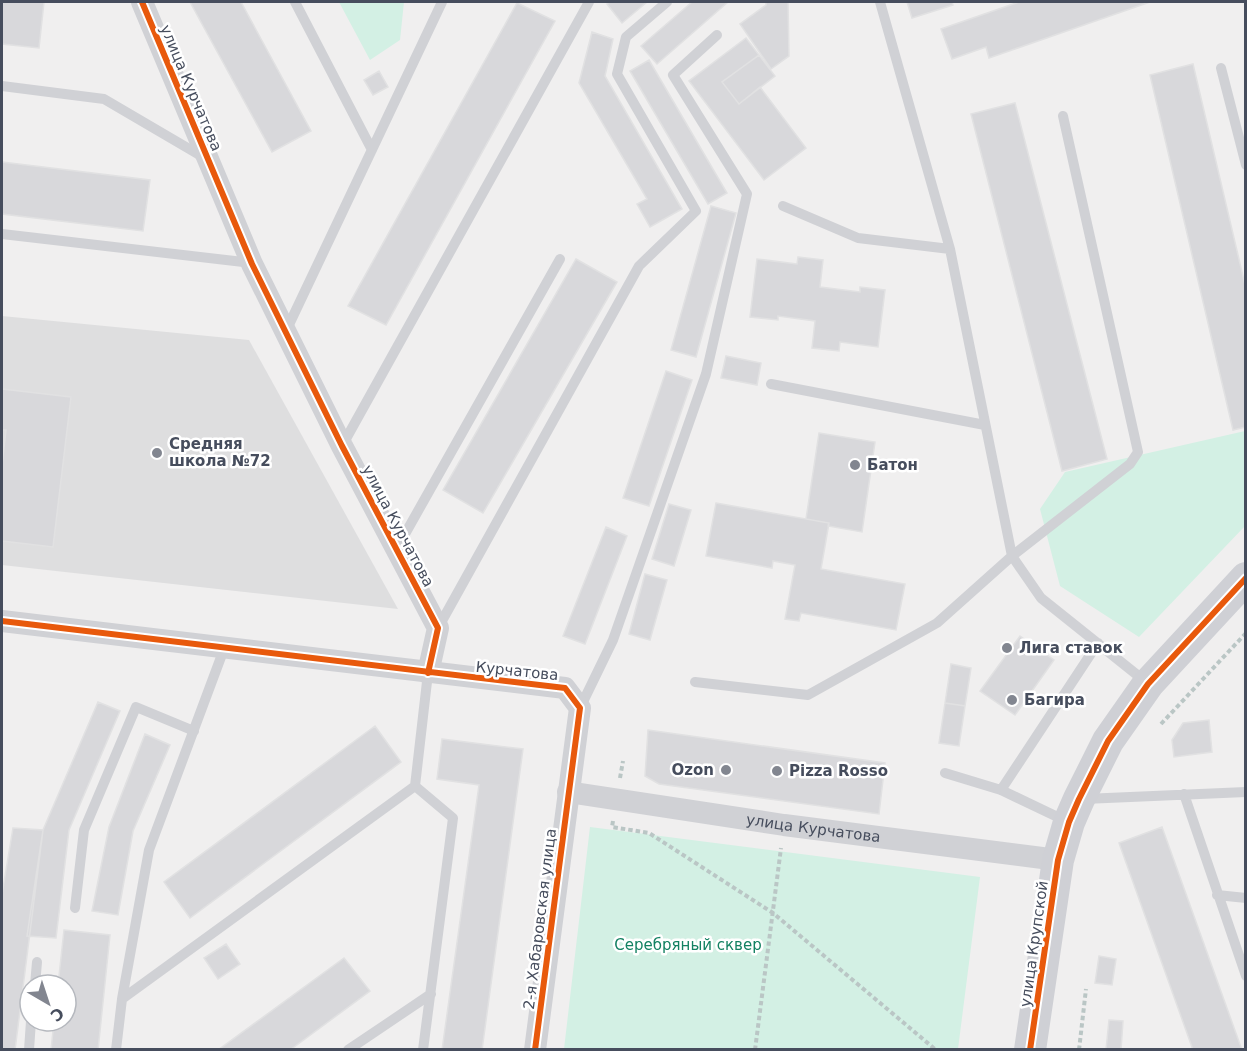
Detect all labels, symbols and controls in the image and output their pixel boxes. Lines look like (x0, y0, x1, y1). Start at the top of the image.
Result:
street label: улица Курчатова (156, 22, 226, 154)
place label: Средняя школа №72 (169, 435, 271, 470)
marker: Средняя школа №72 (150, 446, 164, 460)
place label: Батон (867, 456, 918, 474)
marker: Батон (848, 458, 862, 472)
street label: улица Курчатова (358, 462, 438, 590)
place label: Лига ставок (1019, 639, 1123, 657)
marker: Лига ставок (1000, 641, 1014, 655)
street label: Курчатова (475, 658, 559, 684)
place label: Багира (1024, 691, 1085, 709)
marker: Багира (1005, 693, 1019, 707)
place label: Ozon (672, 761, 714, 779)
place label: Pizza Rosso (789, 762, 888, 780)
marker: Ozon (719, 763, 733, 777)
marker: Pizza Rosso (770, 764, 784, 778)
street label: улица Курчатова (745, 810, 882, 846)
street label: 2-я Хабаровская улица (520, 828, 560, 1010)
street label: улица Крупской (1016, 880, 1052, 1008)
park label: Серебряный сквер (614, 936, 762, 954)
north arrow (18, 973, 78, 1033)
text: С (47, 1003, 68, 1025)

